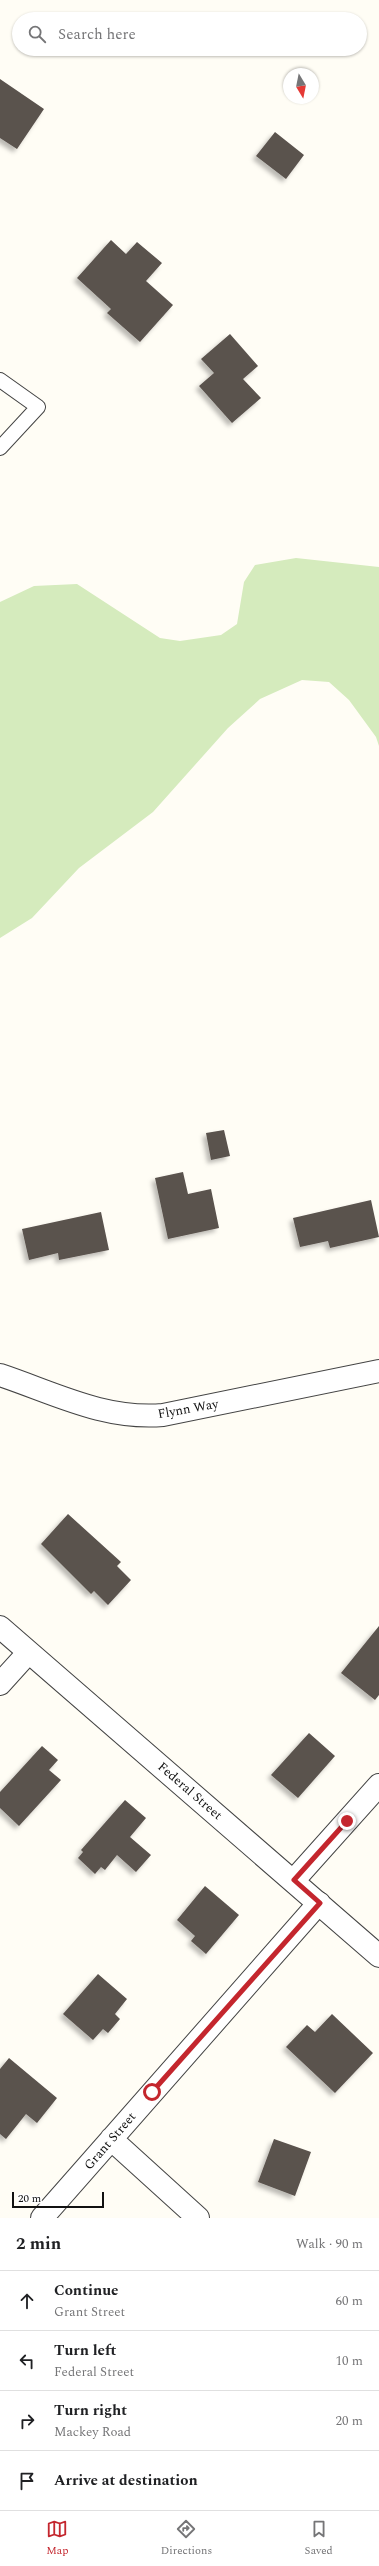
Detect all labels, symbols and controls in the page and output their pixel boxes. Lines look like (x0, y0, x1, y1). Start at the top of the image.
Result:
search box (12, 12, 367, 56)
icon: search (26, 23, 48, 45)
text: Search here (58, 23, 136, 46)
north arrow (283, 68, 319, 104)
street label: Flynn Way (156, 1394, 221, 1424)
street label: Federal Street (153, 1757, 227, 1825)
route end (338, 1812, 356, 1830)
route start (143, 2083, 161, 2101)
street label: Grant Street (79, 2107, 141, 2174)
scale bar (12, 2190, 104, 2209)
text: 20 m (18, 2190, 41, 2207)
text: 2 min (16, 2231, 61, 2257)
text: Walk · 90 m (296, 2234, 363, 2254)
text: Continue (54, 2279, 119, 2302)
icon: ahead (16, 2290, 38, 2312)
text: 60 m (336, 2291, 363, 2311)
text: Grant Street (54, 2302, 125, 2322)
text: Turn left (54, 2339, 116, 2362)
icon: left (16, 2350, 38, 2372)
text: 10 m (336, 2351, 363, 2371)
text: Federal Street (54, 2362, 134, 2382)
text: Turn right (54, 2399, 127, 2422)
icon: right (16, 2410, 38, 2432)
text: 20 m (336, 2411, 363, 2431)
text: Mackey Road (54, 2422, 131, 2442)
text: Arrive at destination (54, 2469, 198, 2492)
icon: arrive (16, 2470, 38, 2492)
tab: Map (46, 2518, 68, 2559)
tab: Directions (161, 2518, 212, 2559)
tab: Saved (305, 2518, 333, 2559)

